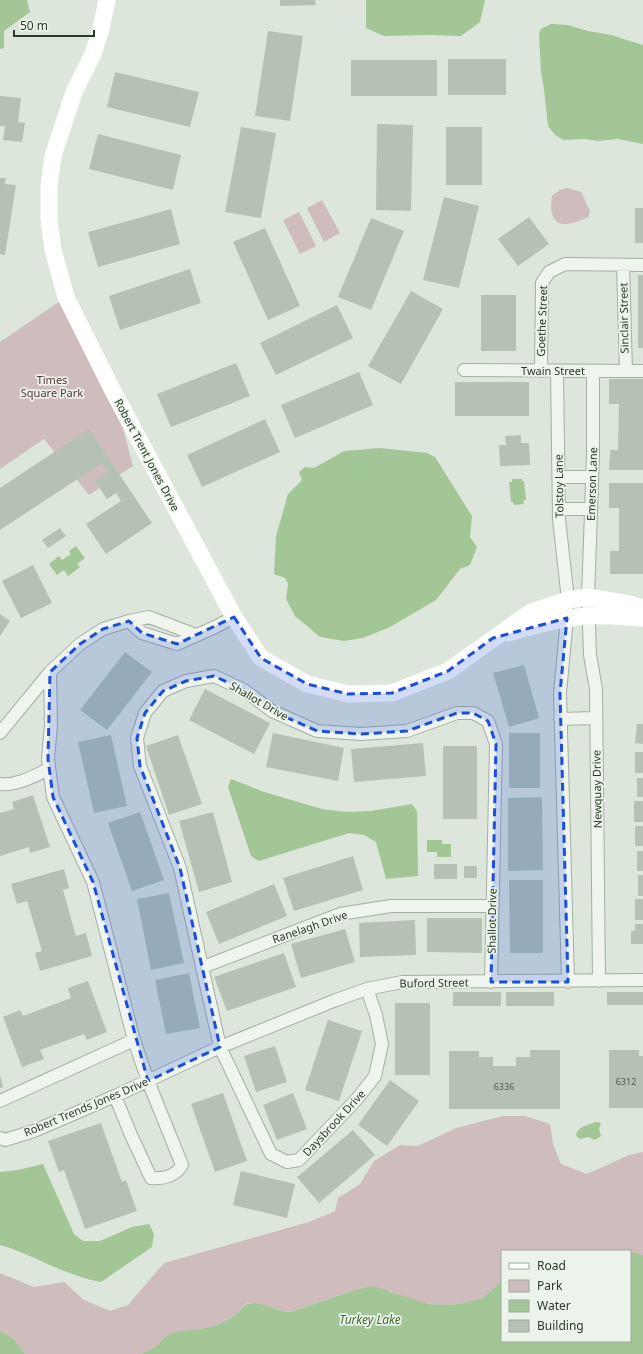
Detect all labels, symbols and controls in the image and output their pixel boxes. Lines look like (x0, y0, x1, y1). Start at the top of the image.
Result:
scale bar (14, 12, 94, 38)
text: 50 m (20, 17, 48, 34)
street label: Sinclair Street (615, 282, 632, 354)
street label: Goethe Street (533, 285, 550, 357)
street label: Twain Street (521, 363, 585, 378)
park label: Times Square Park (21, 372, 83, 400)
street label: Robert Trent Jones Drive (111, 396, 184, 514)
street label: Emerson Lane (583, 447, 600, 521)
street label: Tolstoy Lane (550, 454, 567, 518)
street label: Shallot Drive (227, 678, 291, 723)
street label: Newquay Drive (588, 750, 605, 828)
street label: Shallot Drive (483, 888, 500, 954)
street label: Ranelagh Drive (270, 907, 349, 946)
street label: Buford Street (399, 974, 469, 991)
street label: Robert Trends Jones Drive (21, 1074, 150, 1140)
house number: 6312 (616, 1075, 636, 1088)
house number: 6336 (494, 1080, 514, 1093)
street label: Daysbrook Drive (299, 1086, 368, 1159)
legend (501, 1250, 631, 1342)
text: Road (537, 1257, 566, 1274)
text: Park (537, 1277, 563, 1294)
text: Water (537, 1297, 571, 1314)
water label: Turkey Lake (339, 1311, 401, 1328)
text: Building (537, 1317, 584, 1334)

